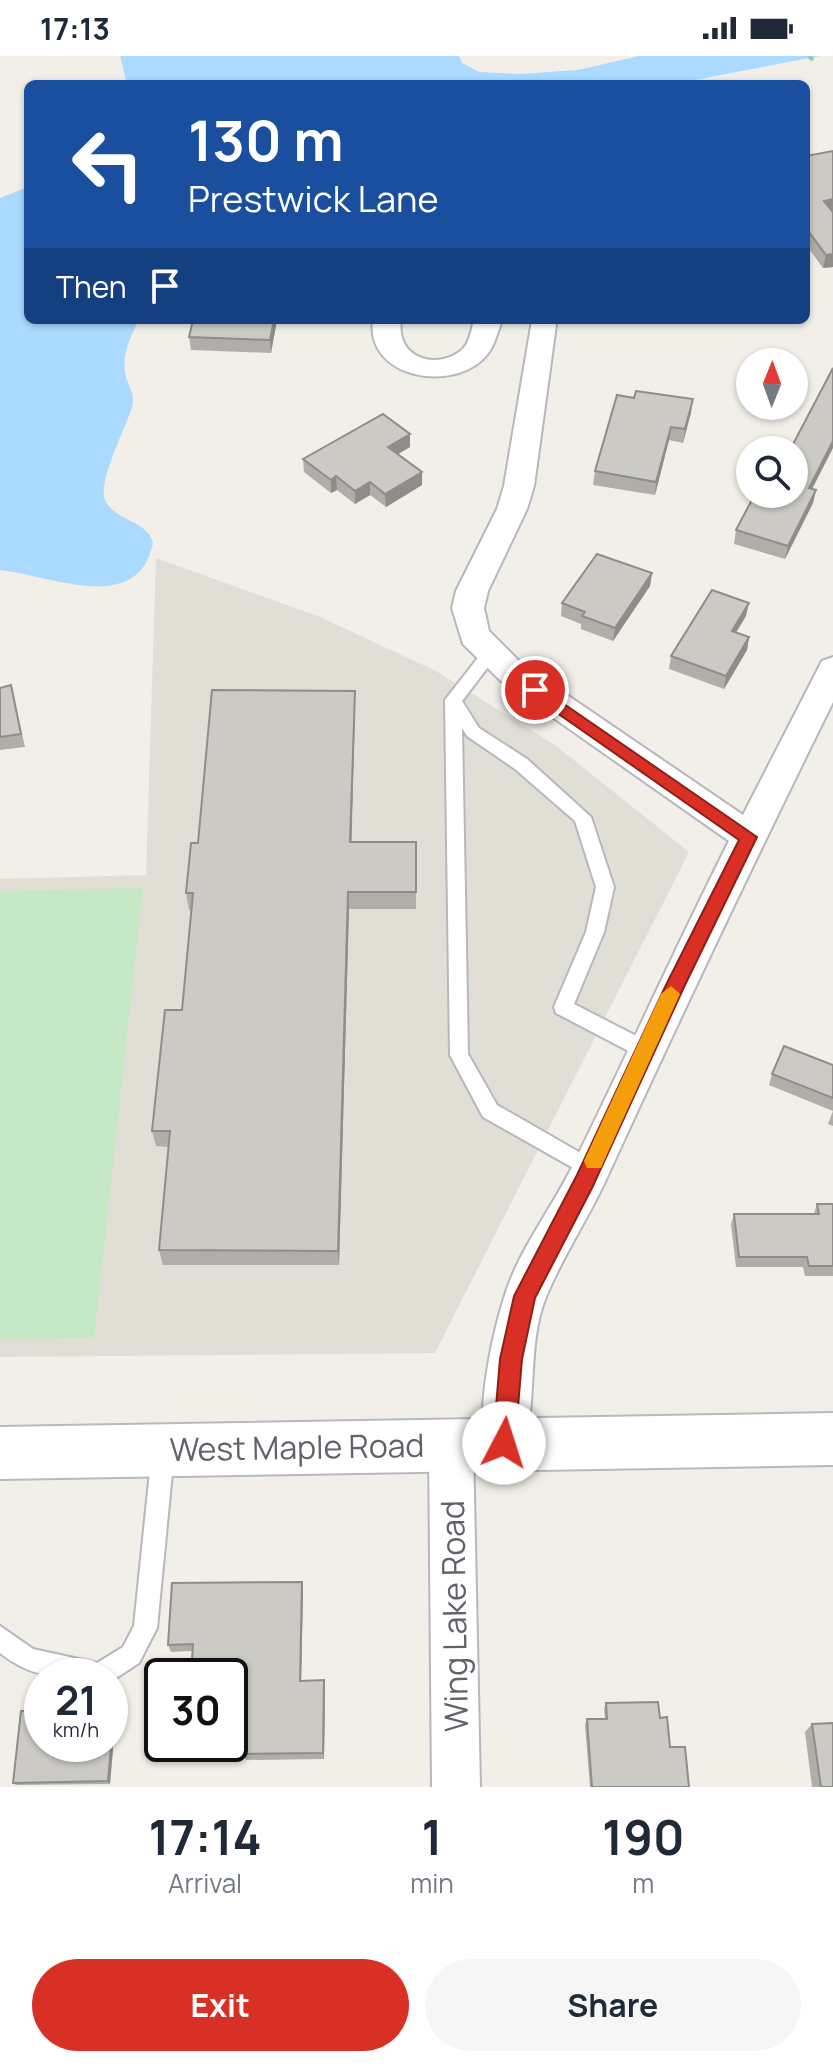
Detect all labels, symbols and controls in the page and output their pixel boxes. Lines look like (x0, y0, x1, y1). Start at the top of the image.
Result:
text: 17:13 (40, 8, 110, 49)
text: 130 m (188, 101, 344, 178)
icon: left (56, 112, 160, 216)
text: Prestwick Lane (188, 174, 438, 223)
icon: arrive (143, 264, 187, 308)
text: Then (56, 266, 127, 307)
north arrow (736, 348, 808, 420)
map controls (736, 348, 808, 508)
button: search (736, 436, 808, 508)
pin (501, 656, 569, 724)
icon: arrive (513, 668, 557, 712)
position arrow (462, 1401, 546, 1485)
street label: West Maple Road (169, 1423, 425, 1471)
street label: Wing Lake Road (430, 1500, 478, 1732)
speed limit sign: 30 (144, 1658, 248, 1762)
text: 21 (55, 1672, 97, 1727)
text: km/h (53, 1716, 99, 1743)
text: 17:14 (148, 1804, 262, 1869)
text: 1 (421, 1804, 442, 1869)
text: 190 (602, 1804, 685, 1869)
text: Arrival (168, 1865, 242, 1901)
text: min (410, 1865, 454, 1901)
text: m (632, 1865, 654, 1901)
button: Exit (32, 1959, 409, 2051)
button: Share (425, 1959, 801, 2051)

